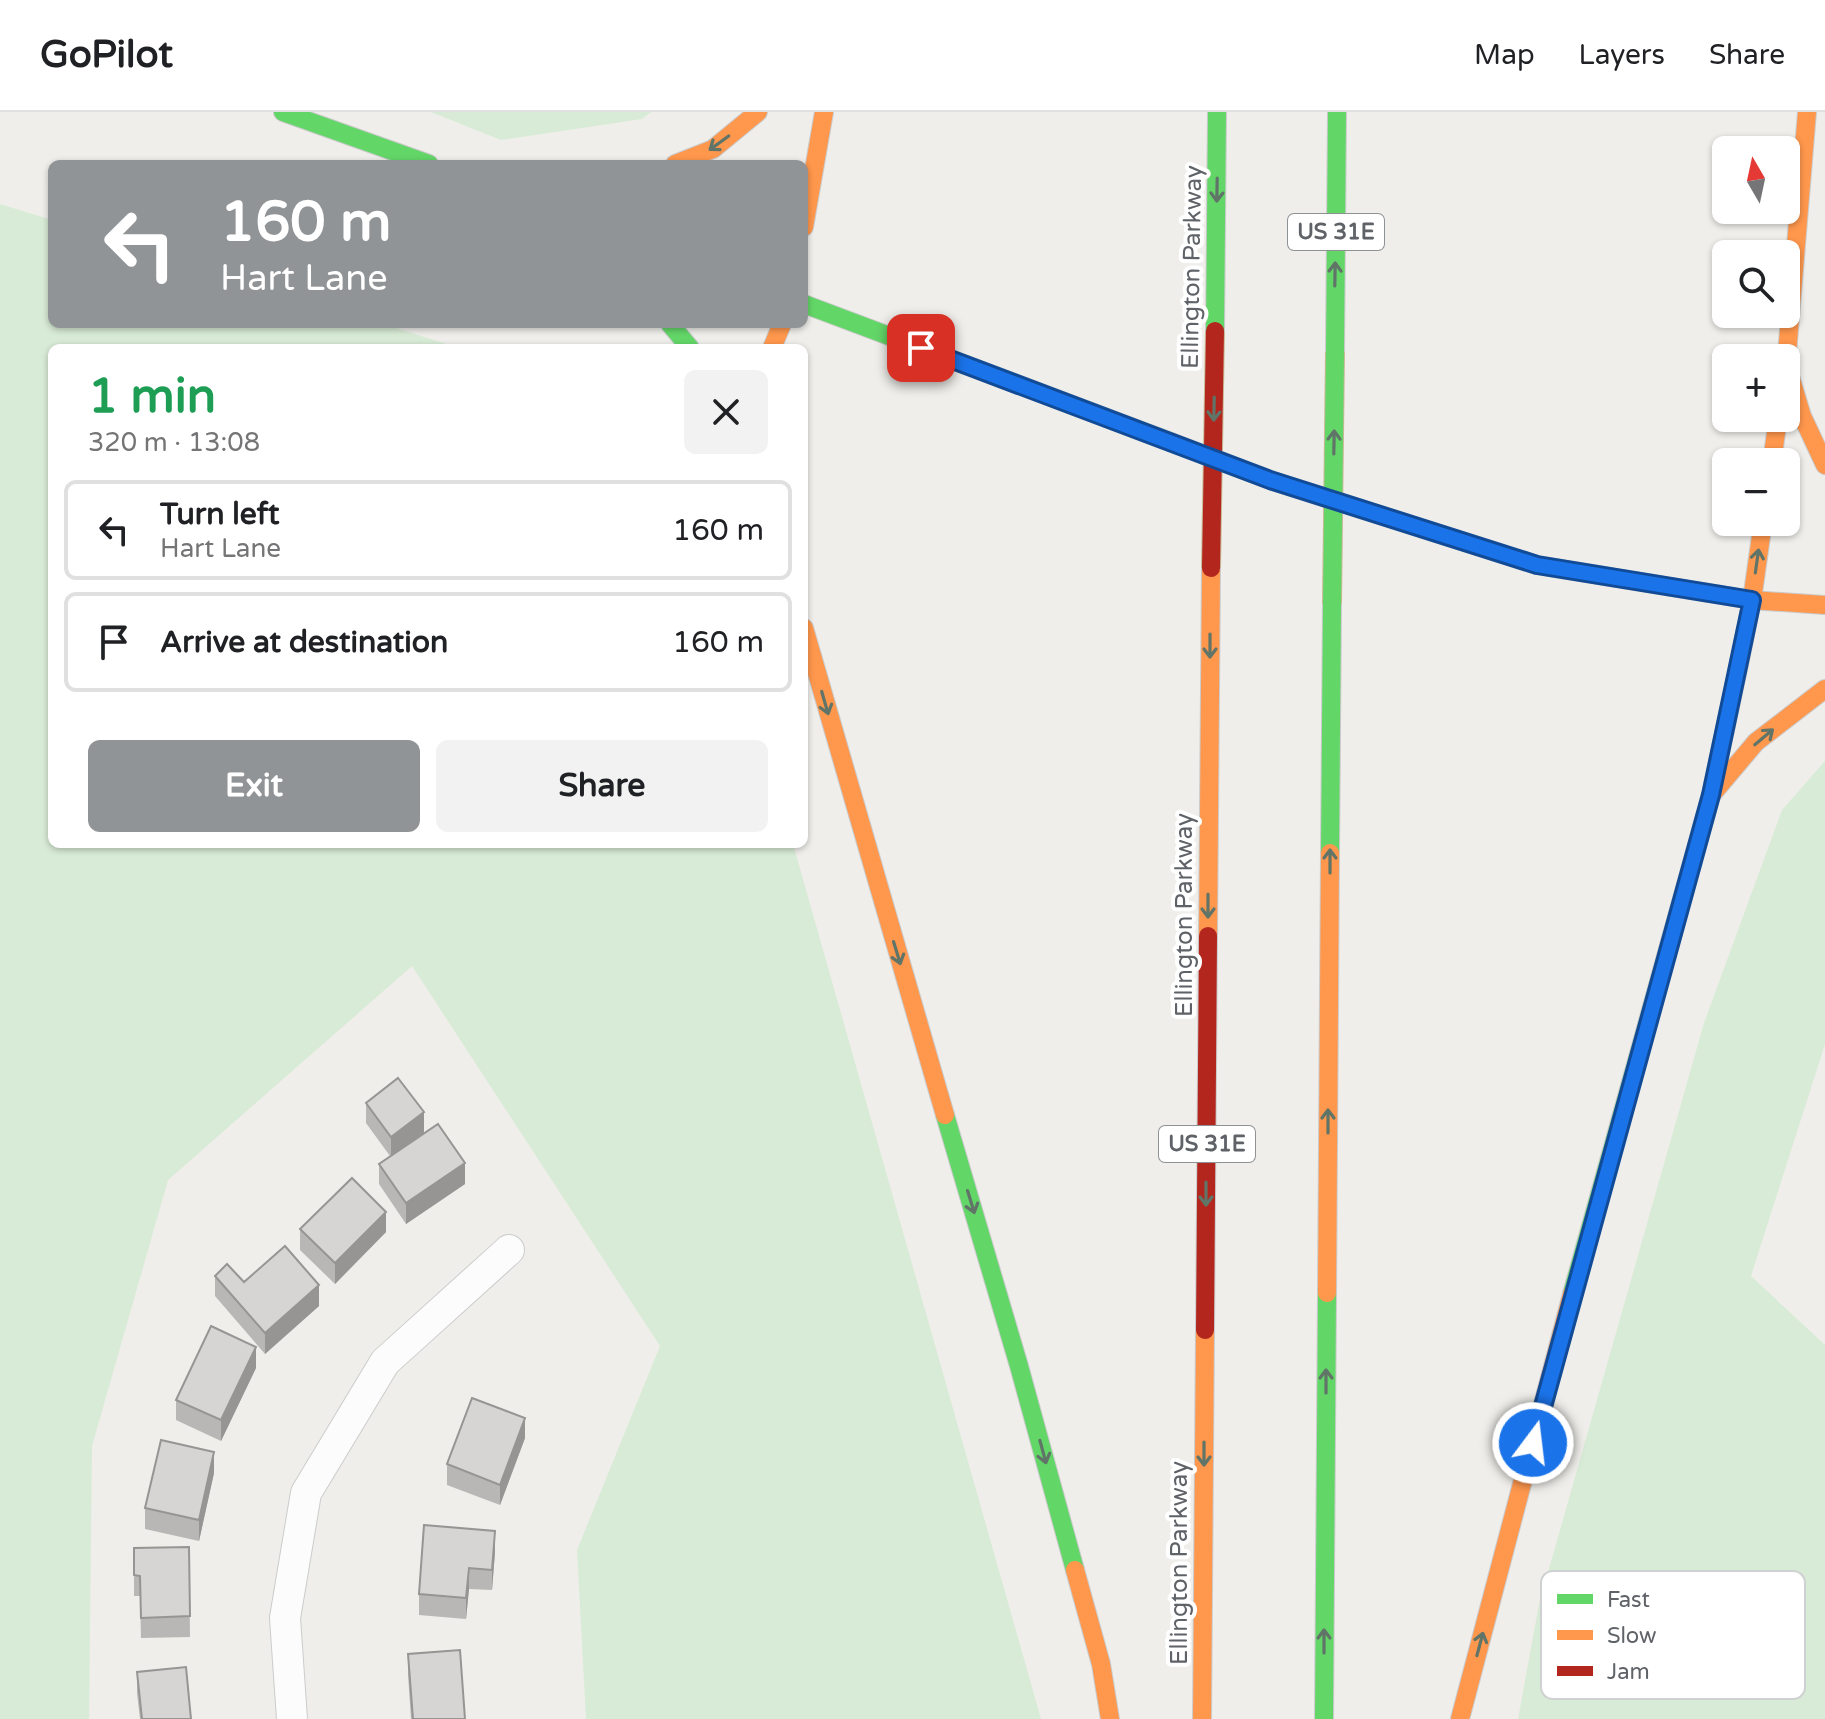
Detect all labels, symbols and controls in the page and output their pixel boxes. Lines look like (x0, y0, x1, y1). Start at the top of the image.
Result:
text: GoPilot (40, 32, 173, 78)
text: Map (1474, 38, 1535, 72)
text: Layers (1579, 38, 1665, 72)
text: Share (1709, 38, 1785, 72)
one-way arrow (709, 134, 730, 151)
north arrow (1712, 136, 1800, 224)
map controls (1712, 136, 1800, 536)
street label: Ellington Parkway (1176, 165, 1208, 369)
one-way arrow (1209, 176, 1225, 203)
text: 160 m (220, 189, 391, 256)
icon: left (88, 192, 192, 296)
road number: US 31E (1288, 214, 1384, 250)
button: search (1712, 240, 1800, 328)
text: Hart Lane (220, 257, 388, 300)
one-way arrow (1327, 261, 1343, 288)
pin (887, 314, 955, 382)
icon: arrive (899, 326, 943, 370)
button: + (1712, 344, 1800, 432)
text: 1 min (88, 368, 216, 426)
button: close (684, 370, 768, 454)
one-way arrow (1206, 395, 1222, 422)
text: 320 m · 13:08 (88, 427, 260, 458)
one-way arrow (1326, 429, 1341, 456)
button: − (1712, 448, 1800, 536)
text: Turn left (160, 496, 279, 533)
icon: left (92, 508, 136, 552)
text: 160 m (672, 512, 764, 549)
text: Hart Lane (160, 533, 281, 564)
one-way arrow (1751, 549, 1766, 574)
icon: arrive (92, 620, 136, 664)
text: Arrive at destination (160, 624, 448, 661)
text: 160 m (672, 624, 764, 661)
one-way arrow (1203, 632, 1218, 659)
one-way arrow (818, 689, 833, 715)
one-way arrow (1753, 728, 1773, 746)
button: Exit (88, 740, 420, 832)
button: Share (436, 740, 768, 832)
street label: Ellington Parkway (1170, 813, 1199, 1017)
one-way arrow (1322, 848, 1338, 875)
one-way arrow (1200, 892, 1216, 919)
one-way arrow (890, 939, 905, 965)
one-way arrow (1320, 1108, 1336, 1135)
road number: US 31E (1159, 1126, 1255, 1162)
one-way arrow (1198, 1180, 1214, 1207)
one-way arrow (965, 1189, 979, 1214)
one-way arrow (1318, 1368, 1334, 1395)
position arrow (1491, 1401, 1575, 1485)
one-way arrow (1036, 1438, 1051, 1464)
one-way arrow (1196, 1440, 1212, 1467)
street label: Ellington Parkway (1165, 1461, 1194, 1665)
legend (1541, 1571, 1805, 1699)
text: Fast (1607, 1587, 1650, 1613)
text: Slow (1607, 1623, 1657, 1649)
one-way arrow (1316, 1628, 1332, 1655)
one-way arrow (1473, 1631, 1488, 1657)
text: Jam (1607, 1659, 1650, 1685)

